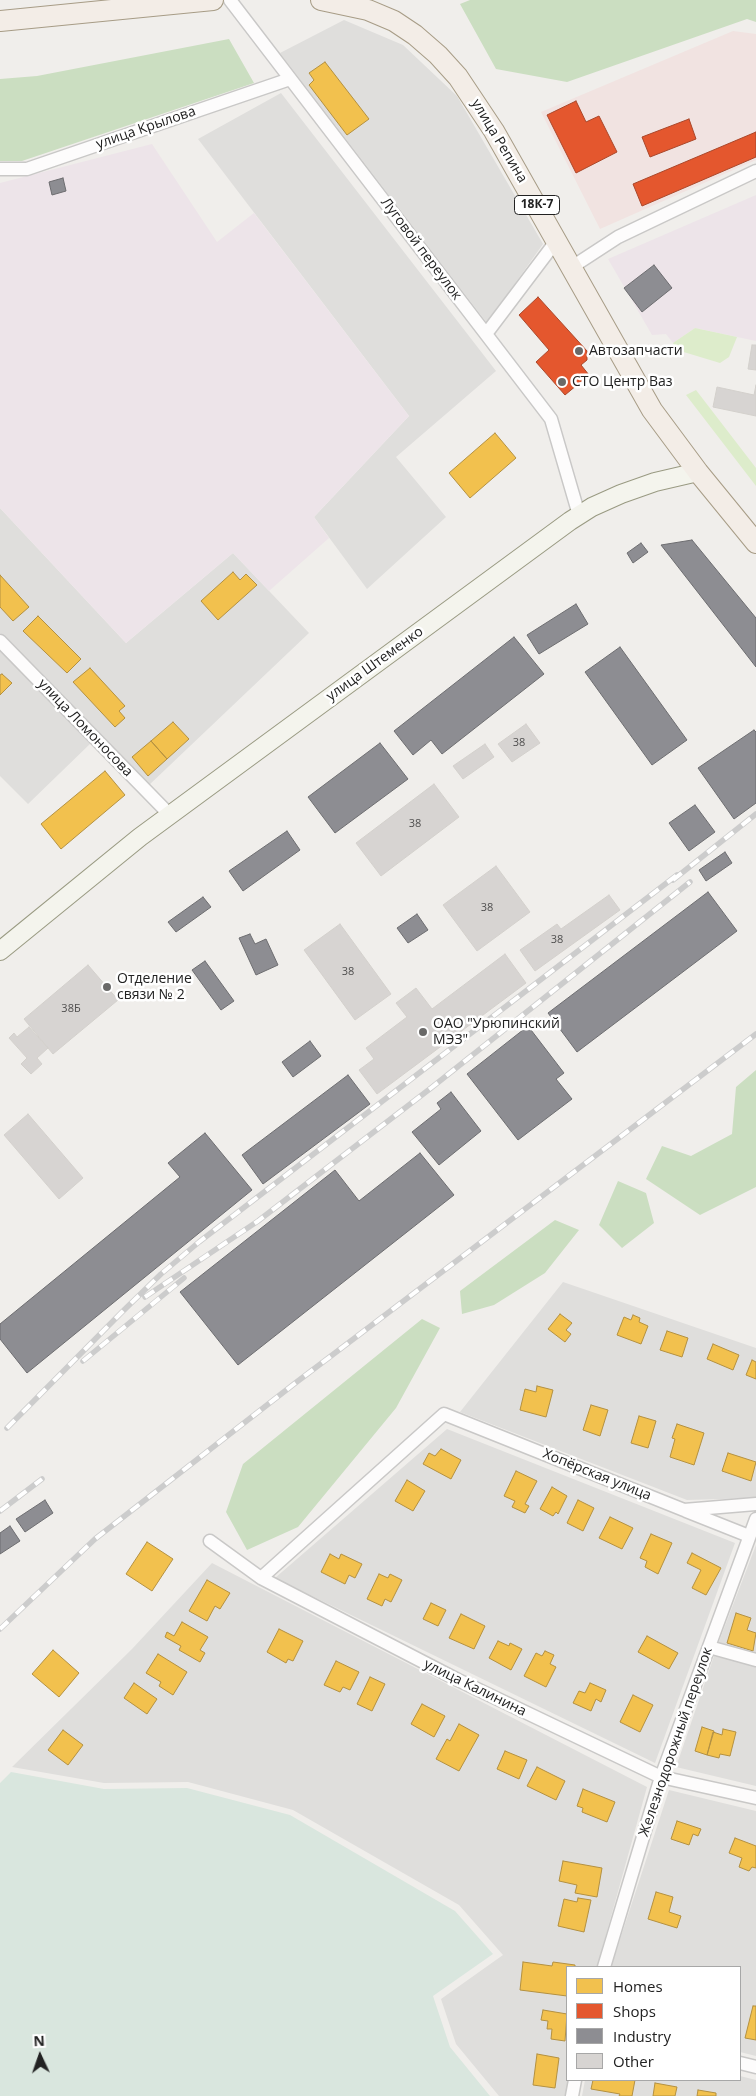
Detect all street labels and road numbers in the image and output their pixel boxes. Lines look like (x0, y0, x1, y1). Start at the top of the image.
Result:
street label: улица Репина (467, 96, 531, 186)
street label: улица Крылова (94, 103, 198, 153)
street label: Луговой переулок (377, 194, 465, 304)
road number: 18К-7 (514, 196, 560, 214)
street label: улица Штеменко (323, 623, 427, 705)
street label: улица Ломоносова (34, 676, 136, 780)
street label: Хопёрская улица (540, 1446, 654, 1504)
street label: Железнодорожный переулок (636, 1645, 716, 1839)
street label: улица Калинина (421, 1656, 529, 1720)

